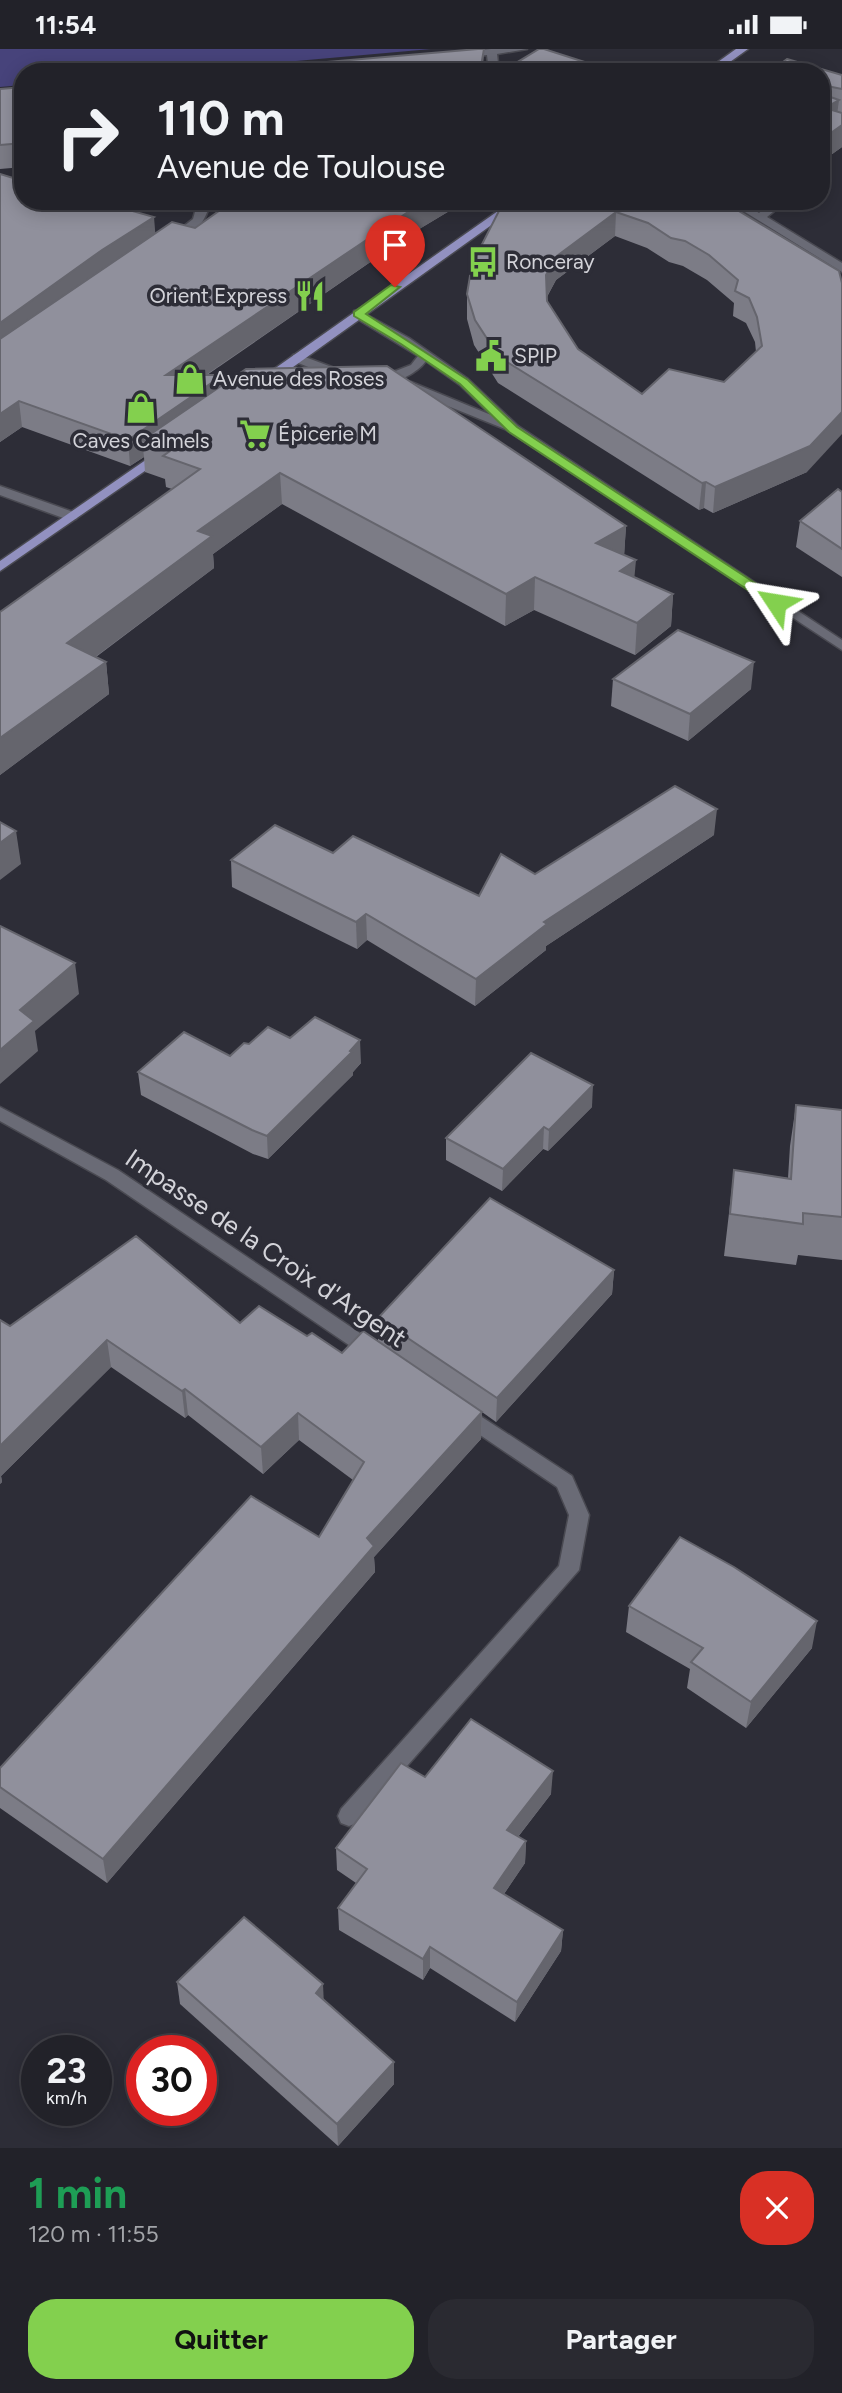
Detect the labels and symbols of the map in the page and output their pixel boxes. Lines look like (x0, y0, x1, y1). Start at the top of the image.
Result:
pin (365, 215, 425, 287)
bus stop icon: Ronceray (466, 245, 500, 279)
place label: Ronceray (506, 249, 595, 274)
restaurant icon: Orient Express (293, 279, 327, 313)
place label: Orient Express (149, 283, 287, 308)
public building icon: SPIP (474, 339, 508, 373)
place label: SPIP (514, 343, 557, 368)
shop icon: Avenue des Roses (173, 362, 207, 396)
place label: Avenue des Roses (213, 366, 384, 391)
shop icon: Caves Calmels (124, 391, 158, 425)
supermarket icon: Épicerie M (238, 417, 272, 451)
place label: Épicerie M (278, 421, 377, 446)
place label: Caves Calmels (72, 428, 210, 453)
position arrow (739, 566, 813, 640)
street label: Impasse de la Croix d'Argent (119, 1142, 413, 1354)
speed limit sign: 30 (126, 2035, 217, 2126)

